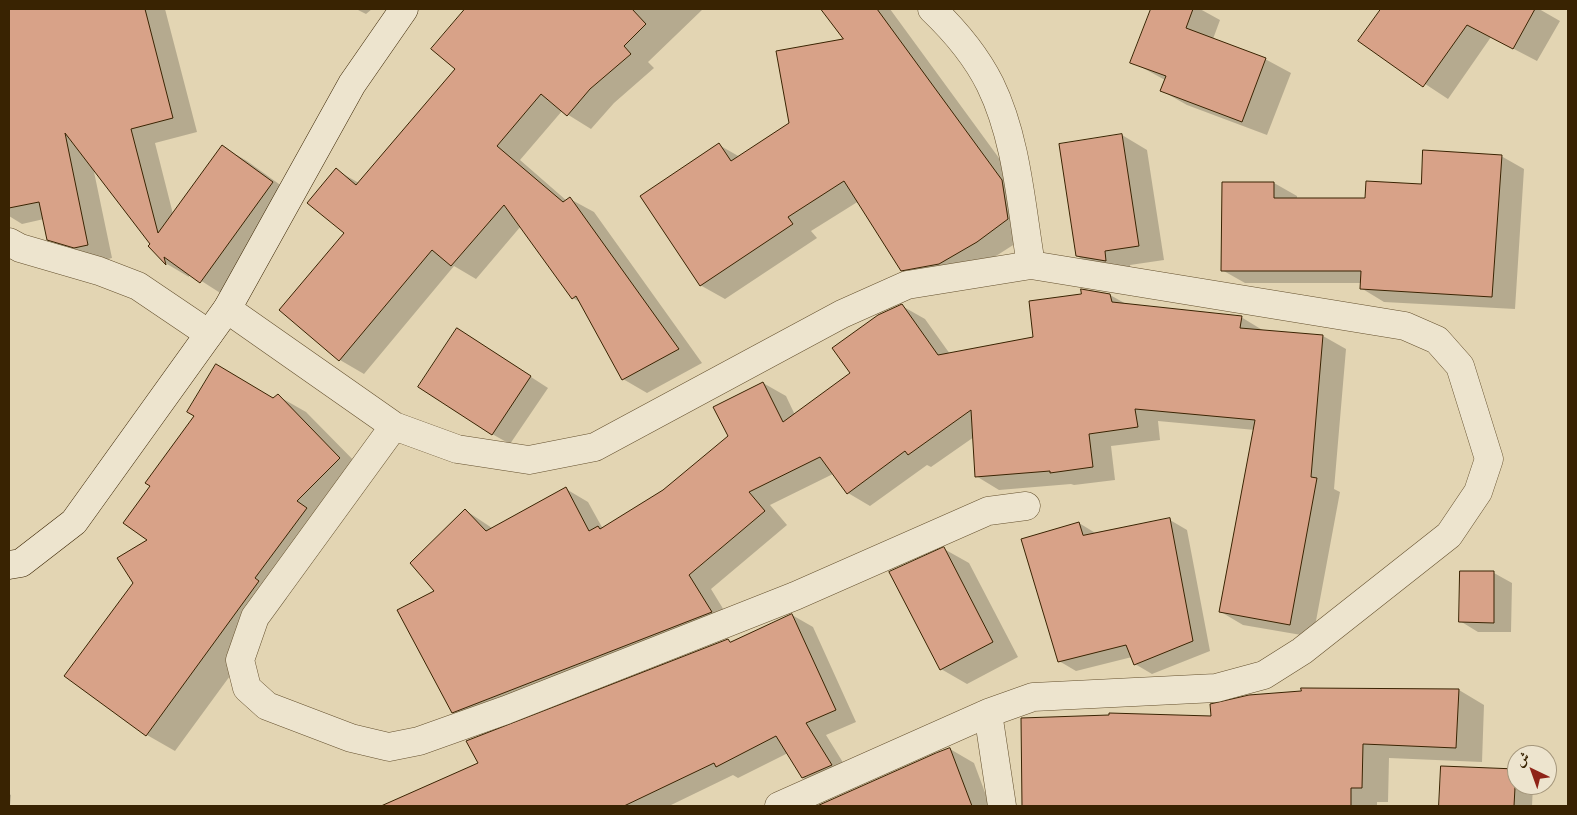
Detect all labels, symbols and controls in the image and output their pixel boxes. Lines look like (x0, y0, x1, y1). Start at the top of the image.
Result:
north arrow (1507, 745, 1557, 795)
text: ش (1513, 750, 1532, 769)

